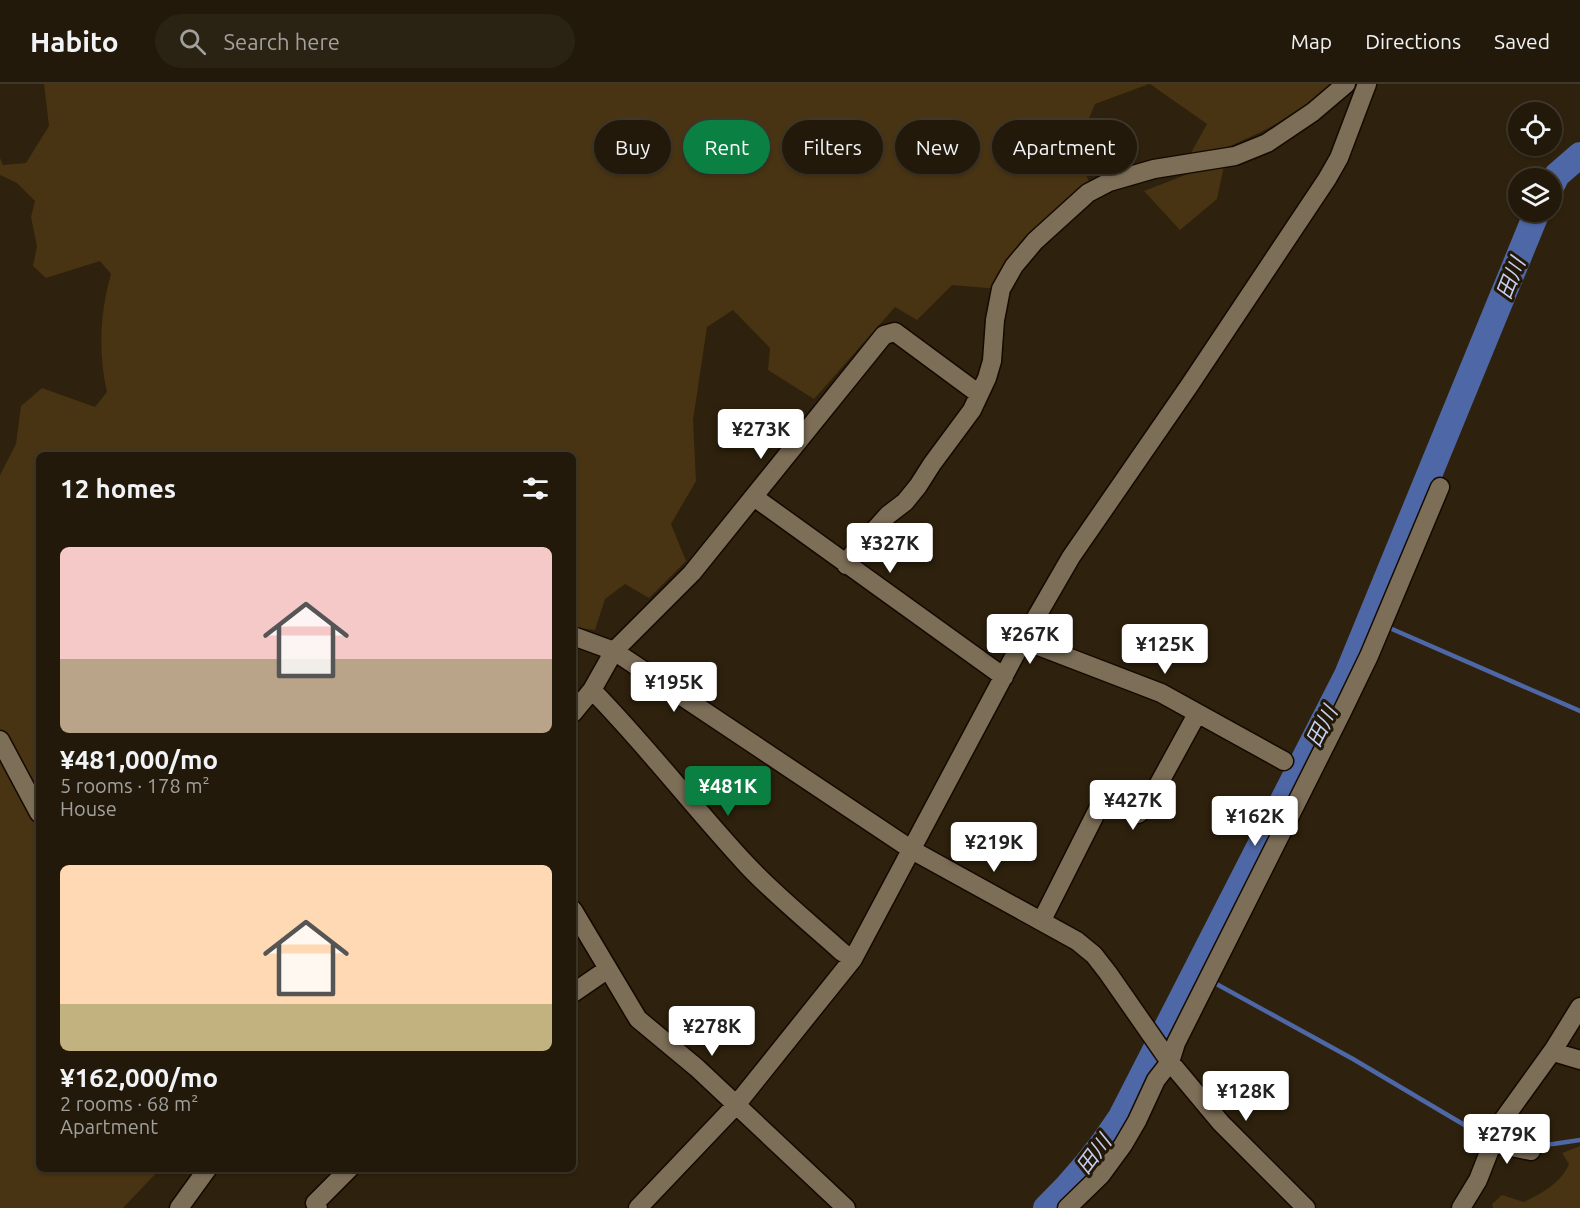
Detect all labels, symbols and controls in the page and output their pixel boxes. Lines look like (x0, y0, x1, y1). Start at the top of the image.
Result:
search box (155, 14, 575, 68)
icon: search (176, 25, 209, 58)
text: Habito (30, 26, 119, 57)
text: Search here (224, 29, 340, 54)
text: Map (1291, 29, 1332, 53)
text: Directions (1365, 29, 1461, 53)
text: Saved (1494, 29, 1550, 53)
map controls (1508, 102, 1562, 222)
button: locate (1508, 102, 1562, 156)
chip: Buy (594, 120, 671, 174)
chip: Rent (683, 120, 770, 174)
chip: Filters (782, 120, 883, 174)
chip: New (895, 120, 980, 174)
chip: Apartment (992, 120, 1137, 174)
button: layers (1508, 168, 1562, 222)
water label: 田川 (1491, 252, 1530, 302)
pin: ¥273K (719, 409, 803, 460)
text: ¥273K (732, 417, 790, 440)
icon: filters (519, 472, 552, 505)
text: 12 homes (60, 474, 176, 503)
pin: ¥327K (848, 523, 932, 574)
text: ¥327K (861, 531, 919, 554)
icon: home (252, 586, 360, 694)
pin: ¥267K (988, 614, 1072, 665)
text: ¥267K (1001, 622, 1059, 645)
pin: ¥125K (1123, 624, 1207, 675)
text: ¥125K (1136, 632, 1194, 655)
pin: ¥195K (632, 662, 716, 713)
text: ¥195K (645, 670, 703, 693)
water label: 田川 (1301, 700, 1342, 750)
text: ¥481,000/mo (60, 745, 218, 774)
pin: ¥481K (686, 766, 770, 817)
text: 5 rooms · 178 m² (60, 774, 210, 797)
text: ¥481K (699, 774, 757, 797)
pin: ¥427K (1091, 780, 1175, 831)
text: ¥427K (1104, 788, 1162, 811)
pin: ¥162K (1213, 796, 1297, 847)
text: House (60, 797, 117, 820)
text: ¥162K (1226, 804, 1284, 827)
pin: ¥219K (952, 822, 1036, 873)
text: ¥219K (965, 830, 1023, 853)
icon: home (252, 904, 360, 1012)
pin: ¥278K (670, 1006, 754, 1057)
text: ¥278K (683, 1014, 741, 1037)
text: ¥162,000/mo (60, 1063, 218, 1092)
pin: ¥128K (1204, 1071, 1288, 1122)
text: ¥128K (1217, 1079, 1275, 1102)
text: 2 rooms · 68 m² (60, 1092, 198, 1115)
pin: ¥279K (1465, 1114, 1549, 1165)
text: Apartment (60, 1115, 158, 1138)
text: ¥279K (1478, 1122, 1536, 1145)
water label: 田川 (1071, 1128, 1116, 1178)

